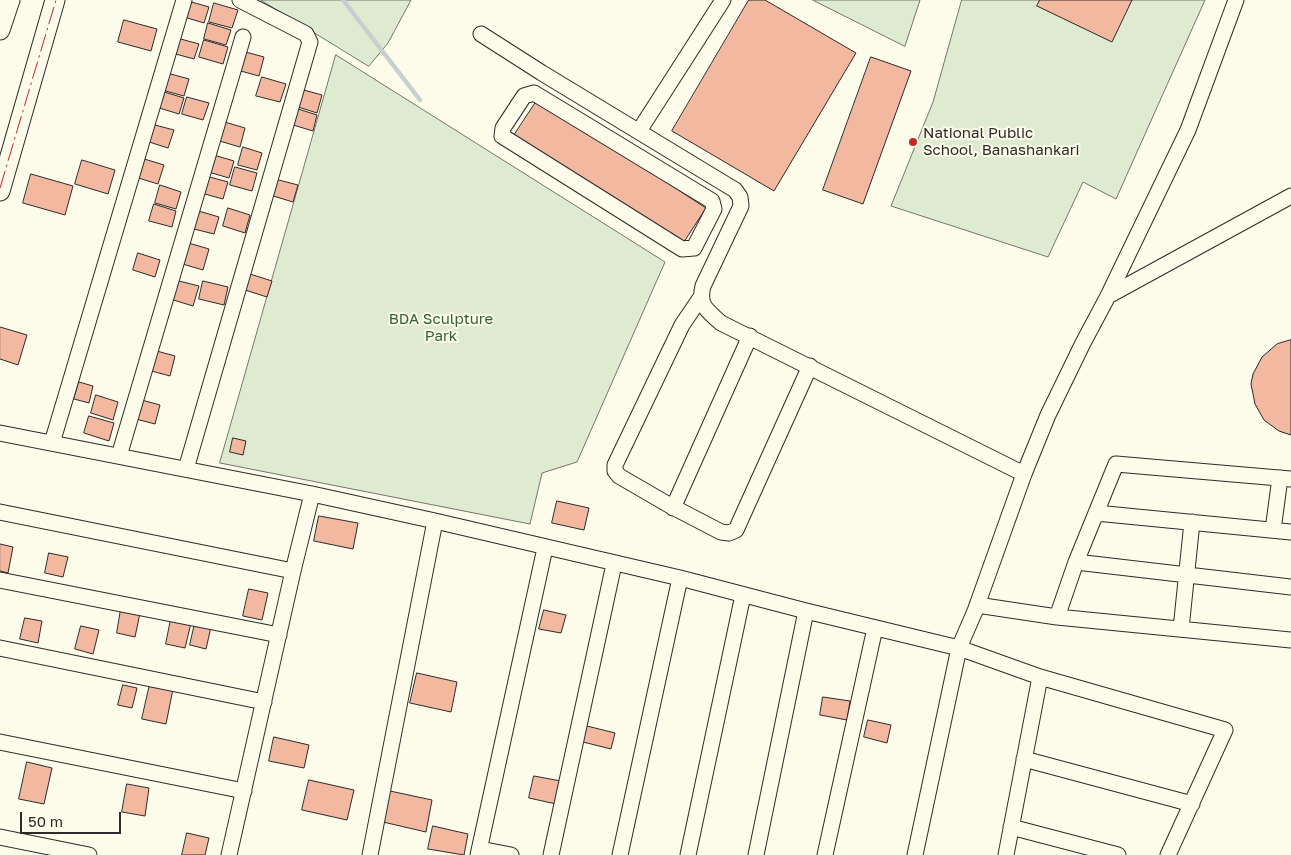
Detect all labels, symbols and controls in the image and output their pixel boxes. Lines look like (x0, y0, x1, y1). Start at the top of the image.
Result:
place label: National Public School, Banashankari (923, 124, 1080, 159)
marker: National Public School, Banashankari (907, 136, 919, 148)
park label: BDA Sculpture Park (389, 310, 493, 345)
scale bar (22, 802, 124, 834)
text: 50 m (28, 812, 63, 830)

